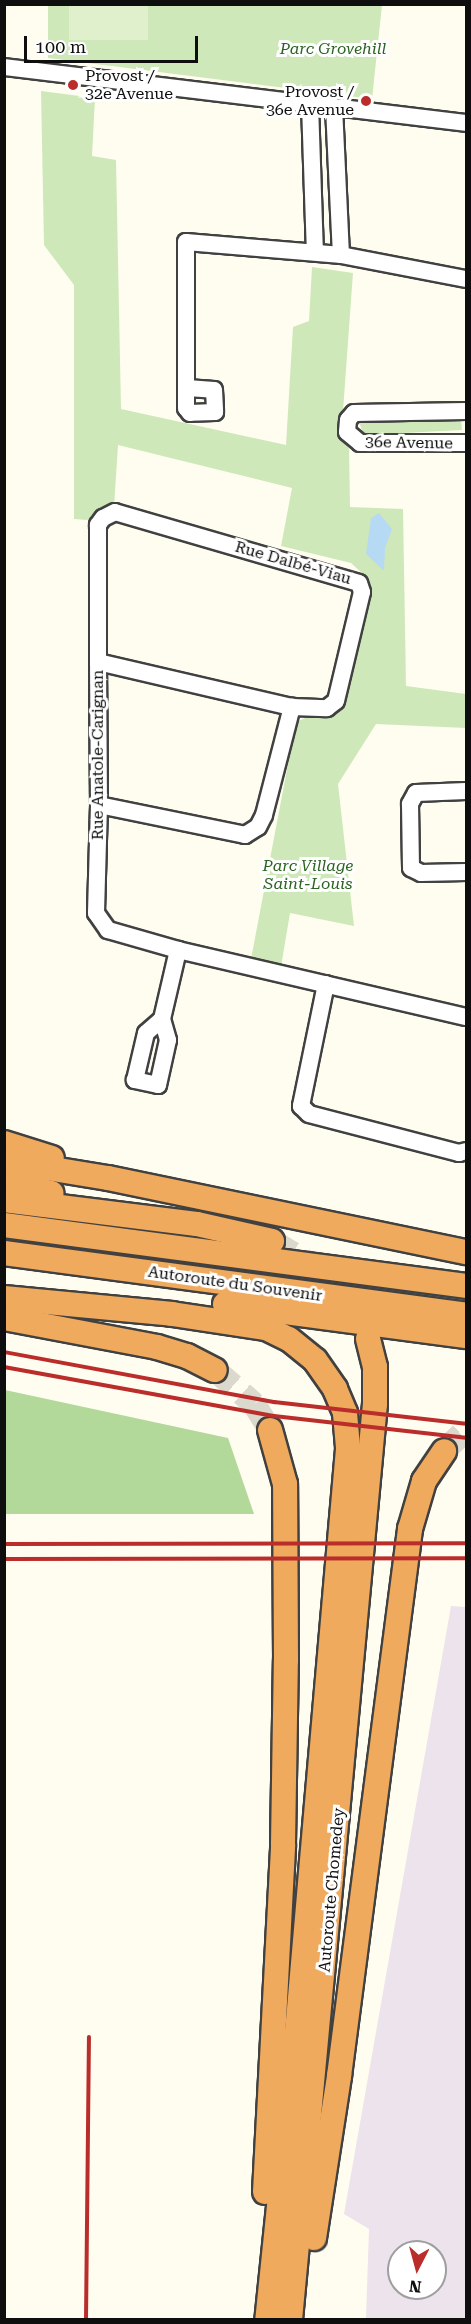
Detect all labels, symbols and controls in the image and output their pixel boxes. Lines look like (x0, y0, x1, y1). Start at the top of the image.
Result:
scale bar (27, 24, 201, 62)
text: 100 m (35, 36, 86, 57)
park label: Parc Grovehill (280, 39, 386, 59)
place label: Provost / 32e Avenue (85, 66, 173, 104)
marker: Provost / 32e Avenue (66, 78, 80, 92)
place label: Provost / 36e Avenue (266, 82, 354, 120)
marker: Provost / 36e Avenue (359, 94, 373, 108)
street label: 36e Avenue (365, 433, 453, 453)
street label: Rue Dalbé-Viau (233, 537, 353, 589)
street label: Rue Anatole-Carignan (88, 670, 108, 840)
park label: Parc Village Saint-Louis (263, 856, 353, 894)
street label: Autoroute du Souvenir (147, 1262, 323, 1306)
street label: Autoroute Chomedey (315, 1807, 349, 1973)
north arrow (387, 2240, 447, 2300)
text: N (408, 2276, 422, 2297)

